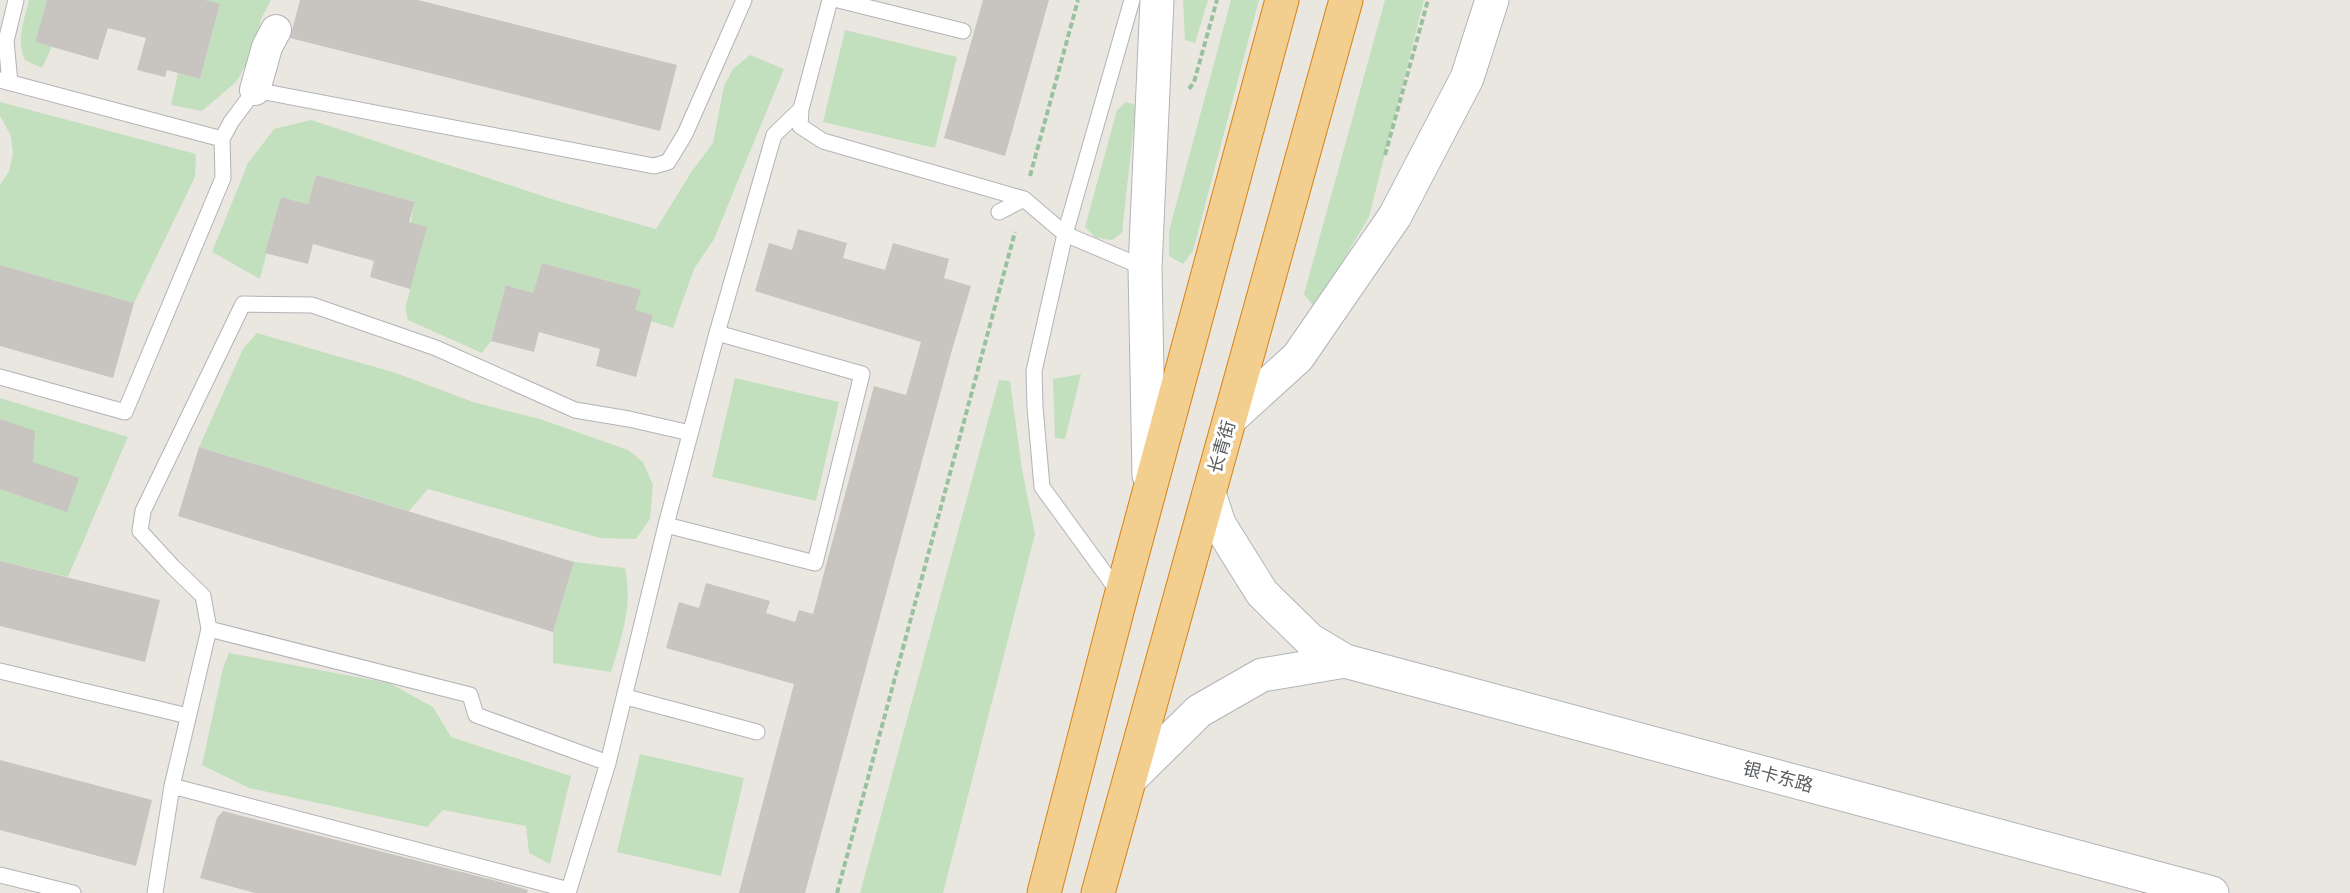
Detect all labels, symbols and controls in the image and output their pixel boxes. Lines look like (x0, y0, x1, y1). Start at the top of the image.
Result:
street label: 长青街 (1204, 418, 1239, 476)
street label: 银卡东路 (1741, 757, 1816, 796)

